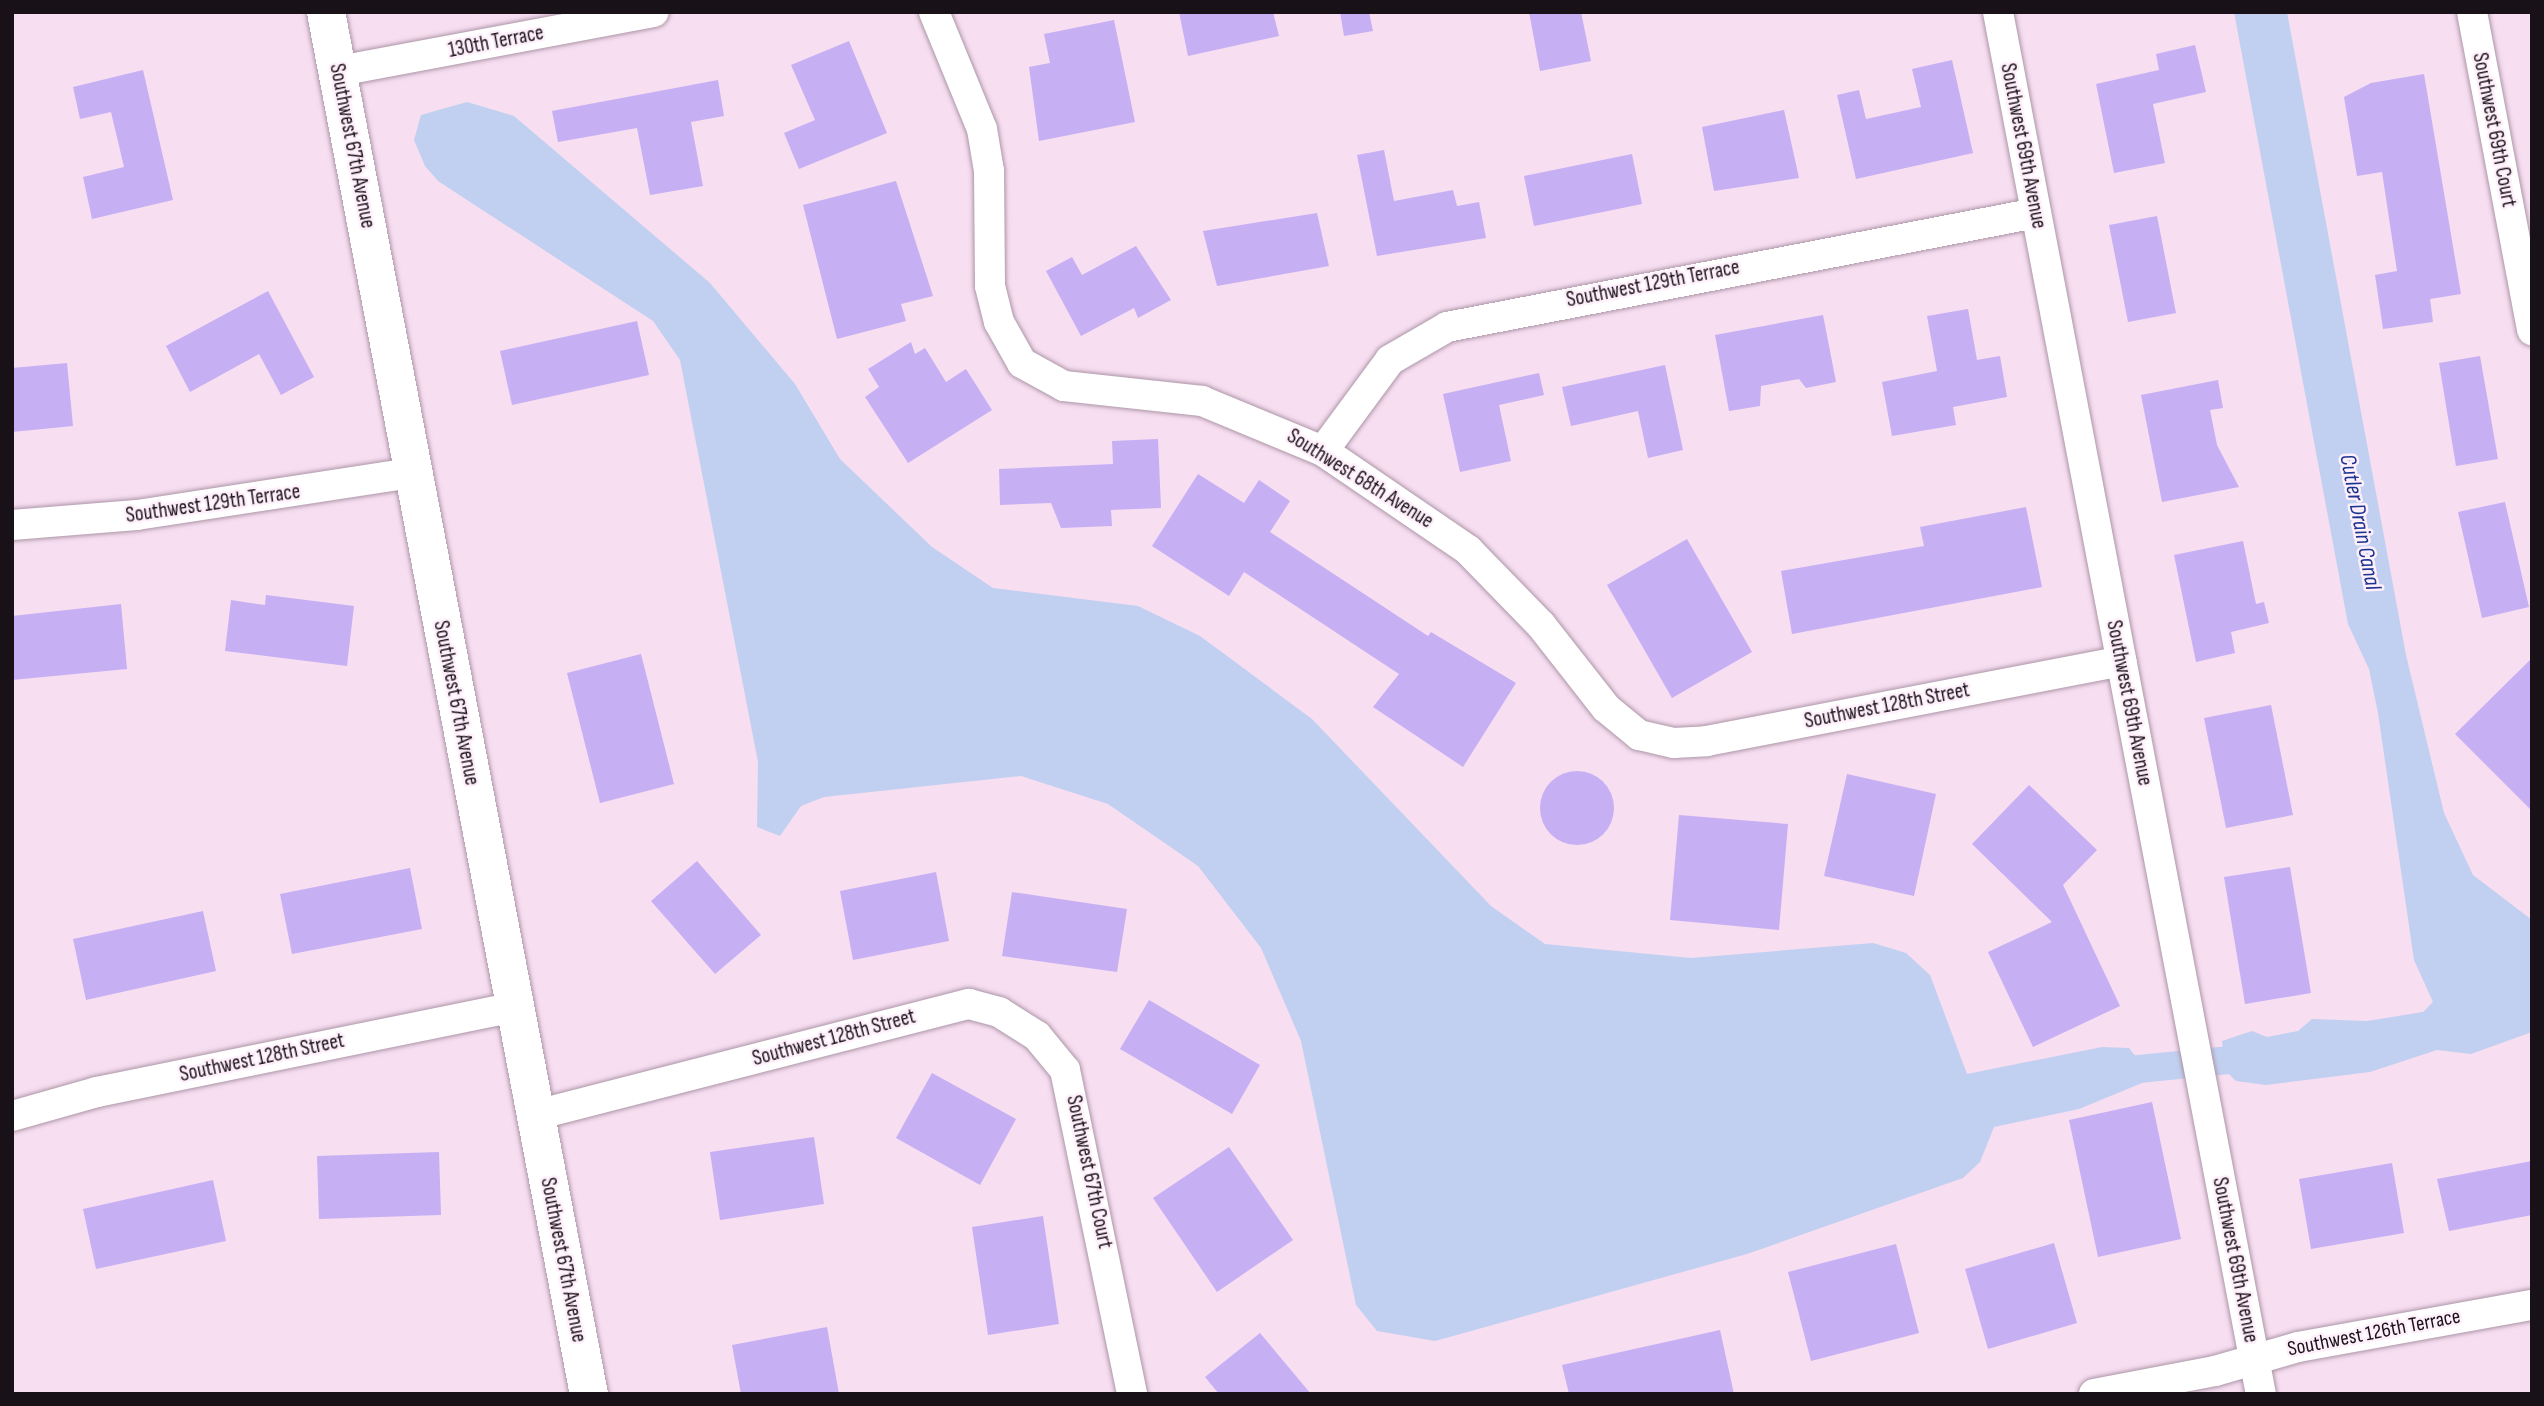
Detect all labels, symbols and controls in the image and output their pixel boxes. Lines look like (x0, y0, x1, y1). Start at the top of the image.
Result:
street label: 130th Terrace (446, 20, 546, 64)
street label: Southwest 69th Court (2467, 51, 2521, 209)
street label: Southwest 69th Avenue (1995, 61, 2051, 231)
street label: Southwest 67th Avenue (324, 62, 380, 230)
street label: Southwest 129th Terrace (1564, 255, 1742, 313)
street label: Southwest 68th Avenue (1282, 424, 1438, 534)
water label: Cutler Drain Canal (2333, 452, 2387, 592)
street label: Southwest 129th Terrace (124, 479, 302, 529)
street label: Southwest 69th Avenue (2101, 618, 2157, 788)
street label: Southwest 67th Avenue (428, 619, 484, 787)
street label: Southwest 128th Street (1802, 678, 1972, 734)
street label: Southwest 128th Street (750, 1004, 918, 1072)
street label: Southwest 128th Street (177, 1028, 347, 1088)
street label: Southwest 67th Court (1060, 1093, 1118, 1251)
street label: Southwest 69th Avenue (2207, 1175, 2263, 1345)
street label: Southwest 67th Avenue (535, 1176, 591, 1344)
street label: Southwest 126th Terrace (2285, 1304, 2463, 1362)

